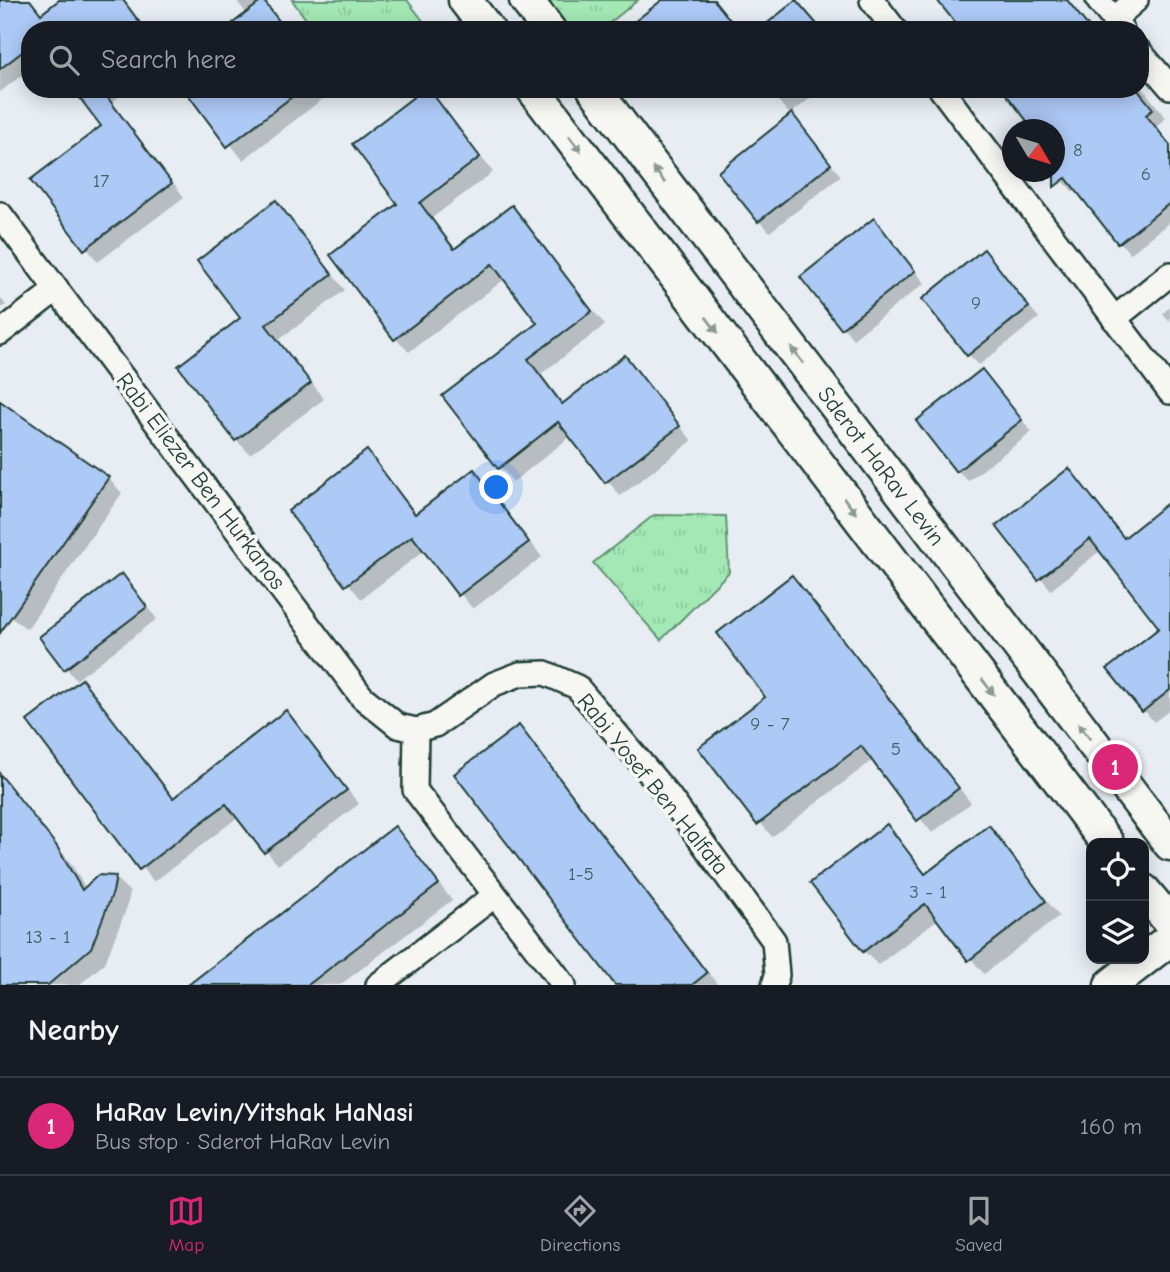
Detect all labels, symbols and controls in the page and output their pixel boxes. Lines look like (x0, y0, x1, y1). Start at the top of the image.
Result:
search box (21, 21, 1149, 98)
icon: search (45, 41, 83, 79)
text: Search here (101, 45, 236, 75)
north arrow (1002, 119, 1065, 182)
one-way arrow (567, 134, 582, 152)
house number: 8 (1073, 139, 1083, 161)
house number: 6 (1141, 163, 1151, 185)
one-way arrow (652, 166, 667, 184)
house number: 17 (93, 170, 109, 192)
house number: 9 (971, 292, 981, 314)
one-way arrow (705, 315, 720, 333)
one-way arrow (790, 347, 805, 365)
street label: Rabi Eliezer Ben Hurkanos (111, 367, 291, 595)
street label: Sderot HaRav Levin (812, 381, 951, 551)
your location (479, 470, 513, 504)
one-way arrow (842, 497, 856, 515)
one-way arrow (980, 677, 995, 695)
street label: Rabi Yosef Ben Halfata (572, 688, 734, 880)
house number: 9 - 7 (750, 713, 790, 735)
one-way arrow (1077, 722, 1091, 740)
house number: 5 (891, 738, 901, 760)
pin: 1 (1092, 741, 1138, 793)
map controls (1086, 838, 1149, 964)
button: locate (1086, 838, 1149, 901)
house number: 1-5 (568, 863, 594, 885)
house number: 3 - 1 (909, 881, 947, 903)
button: layers (1086, 901, 1149, 964)
house number: 13 - 1 (26, 926, 71, 948)
text: Nearby (28, 1013, 119, 1048)
text: HaRav Levin/Yitshak HaNasi (95, 1098, 414, 1128)
text: 1 (46, 1113, 56, 1140)
text: 160 m (1080, 1113, 1142, 1140)
text: Bus stop · Sderot HaRav Levin (95, 1128, 390, 1155)
tab: Map (167, 1192, 205, 1256)
tab: Directions (540, 1192, 620, 1256)
tab: Saved (955, 1192, 1003, 1256)

